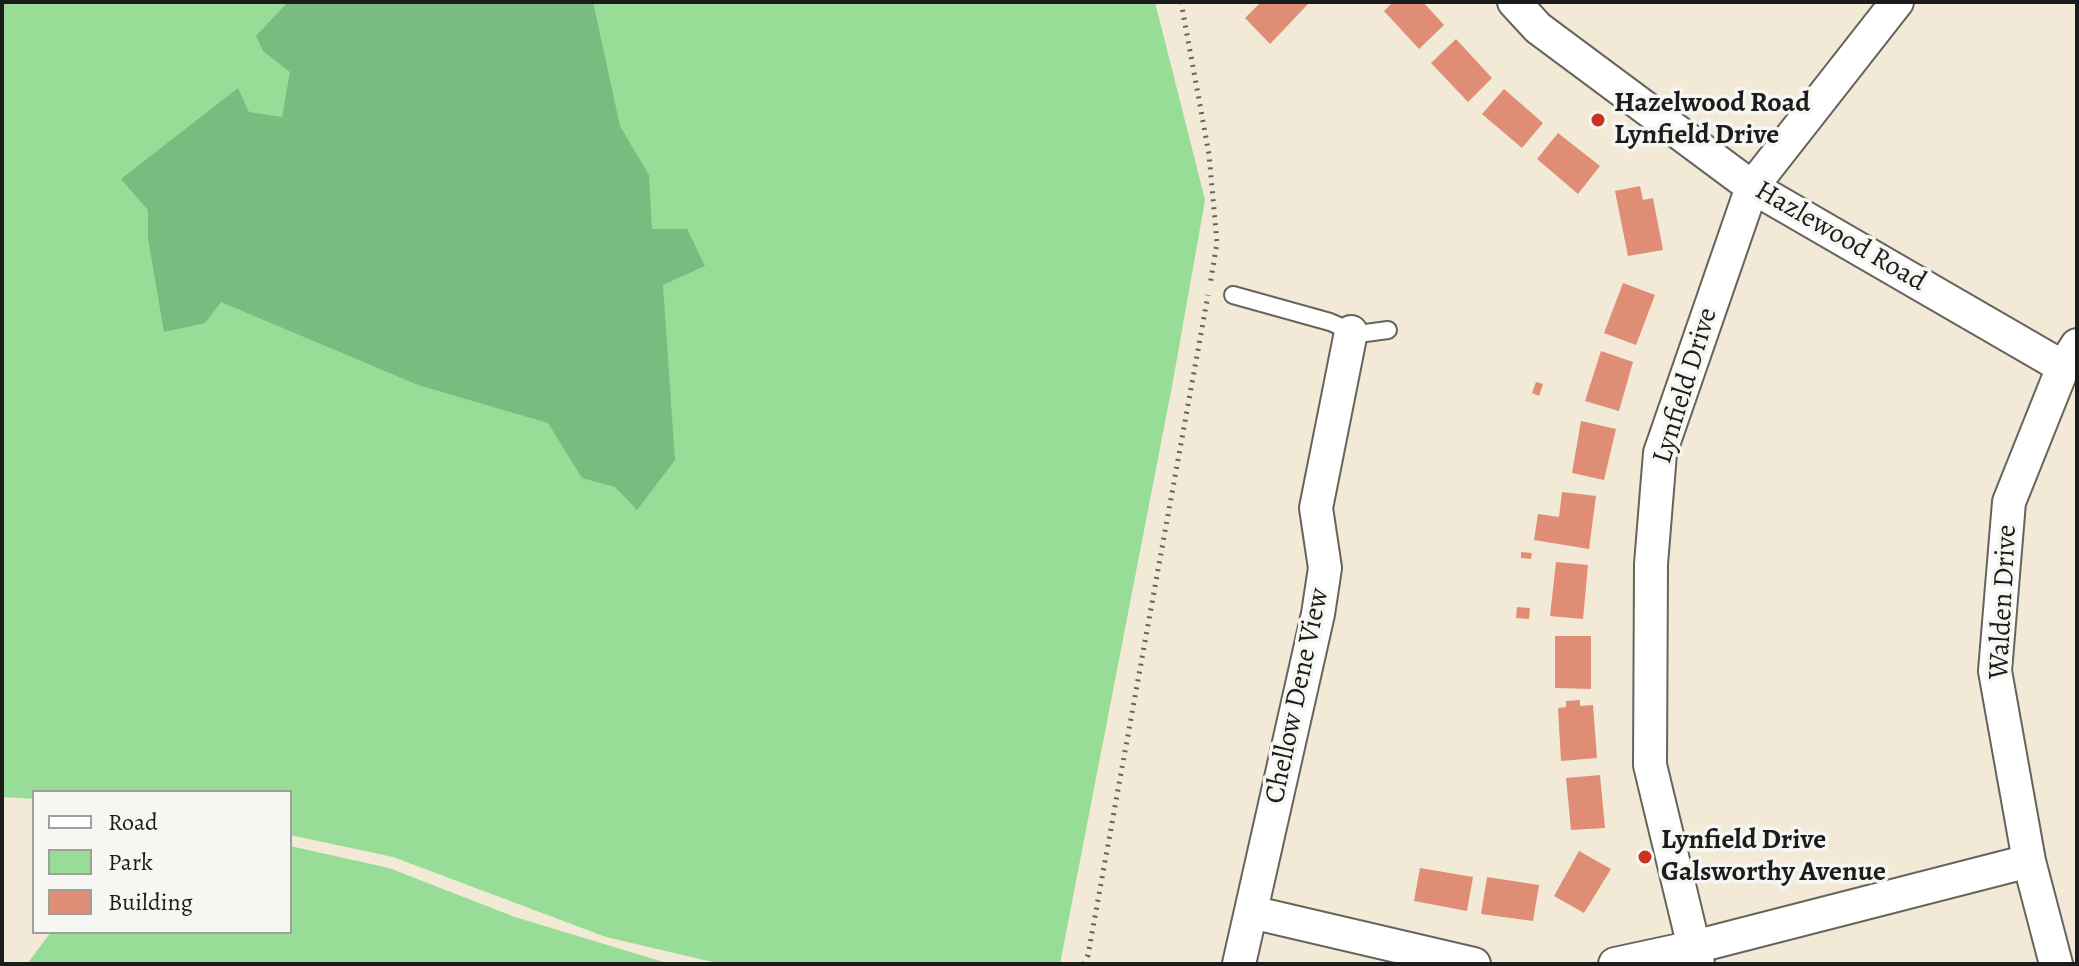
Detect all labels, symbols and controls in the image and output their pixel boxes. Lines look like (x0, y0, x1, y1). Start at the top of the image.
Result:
place label: Hazelwood Road Lynfield Drive (1614, 87, 1810, 153)
marker: Hazelwood Road Lynfield Drive (1589, 111, 1607, 129)
street label: Hazlewood Road (1748, 174, 1932, 300)
street label: Lynfield Drive (1646, 304, 1726, 468)
street label: Walden Drive (1983, 524, 2025, 680)
street label: Chellow Dene View (1259, 585, 1337, 807)
legend (32, 790, 292, 934)
text: Road (108, 806, 158, 838)
place label: Lynfield Drive Galsworthy Avenue (1661, 824, 1886, 890)
text: Park (108, 846, 153, 878)
marker: Lynfield Drive Galsworthy Avenue (1636, 848, 1654, 866)
text: Building (108, 886, 193, 918)

